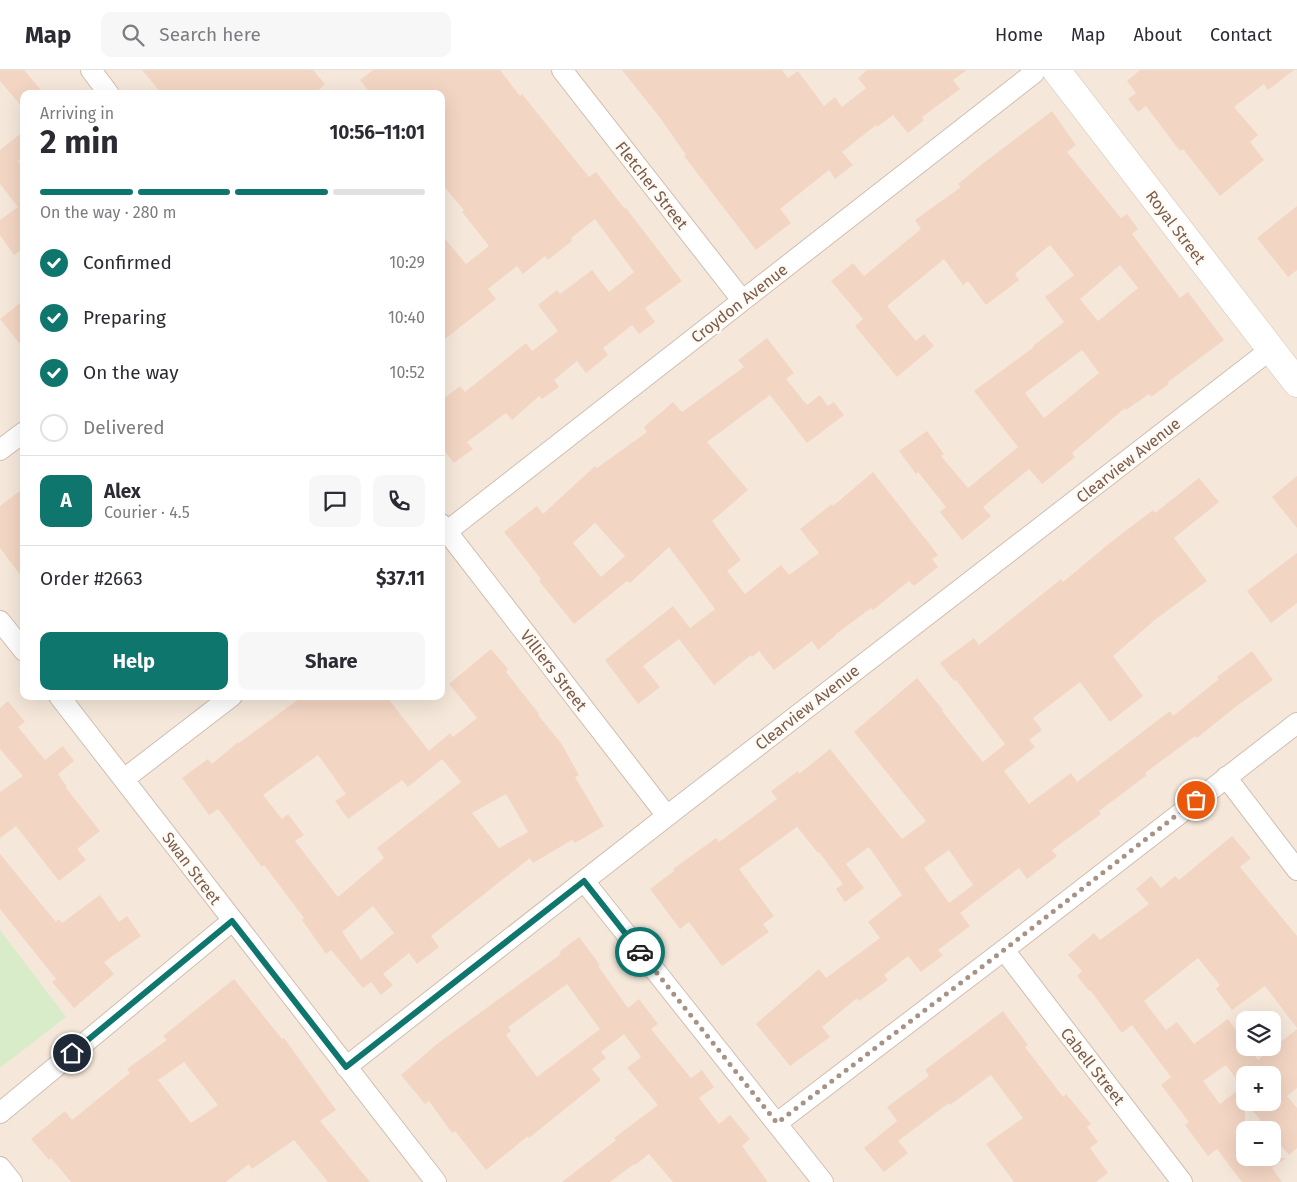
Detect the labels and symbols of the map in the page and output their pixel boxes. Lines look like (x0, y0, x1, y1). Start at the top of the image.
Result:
street label: Fletcher Street (611, 138, 692, 233)
street label: Royal Street (1142, 187, 1210, 268)
street label: Croydon Avenue (687, 260, 791, 347)
street label: Clearview Avenue (1073, 414, 1184, 507)
street label: Villiers Street (516, 626, 591, 715)
street label: Clearview Avenue (752, 661, 863, 754)
pin (1175, 779, 1217, 821)
street label: Swan Street (158, 828, 225, 908)
courier (615, 927, 665, 977)
street label: Cabell Street (1057, 1024, 1129, 1109)
pin (51, 1032, 93, 1074)

